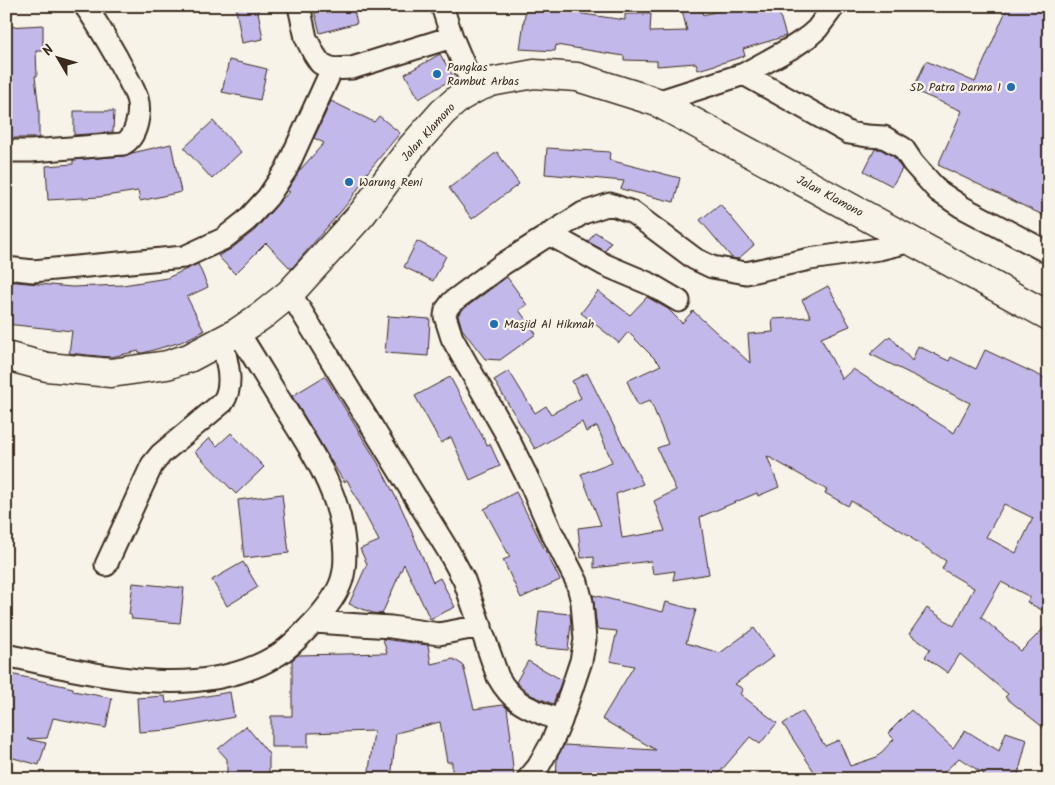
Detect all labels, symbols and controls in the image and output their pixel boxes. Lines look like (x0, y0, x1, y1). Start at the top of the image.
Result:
north arrow (32, 32, 82, 82)
text: N (37, 40, 60, 61)
place label: Pangkas Rambut Arbas (447, 58, 519, 91)
marker: Pangkas Rambut Arbas (431, 68, 443, 80)
place label: SD Patra Darma 1 (910, 78, 1001, 97)
marker: SD Patra Darma 1 (1005, 81, 1017, 93)
street label: Jalan Klamono (397, 99, 460, 166)
street label: Jalan Klamono (793, 171, 867, 222)
place label: Warung Reni (359, 173, 423, 192)
marker: Warung Reni (343, 176, 355, 188)
place label: Masjid Al Hikmah (504, 315, 594, 334)
marker: Masjid Al Hikmah (488, 318, 500, 330)

